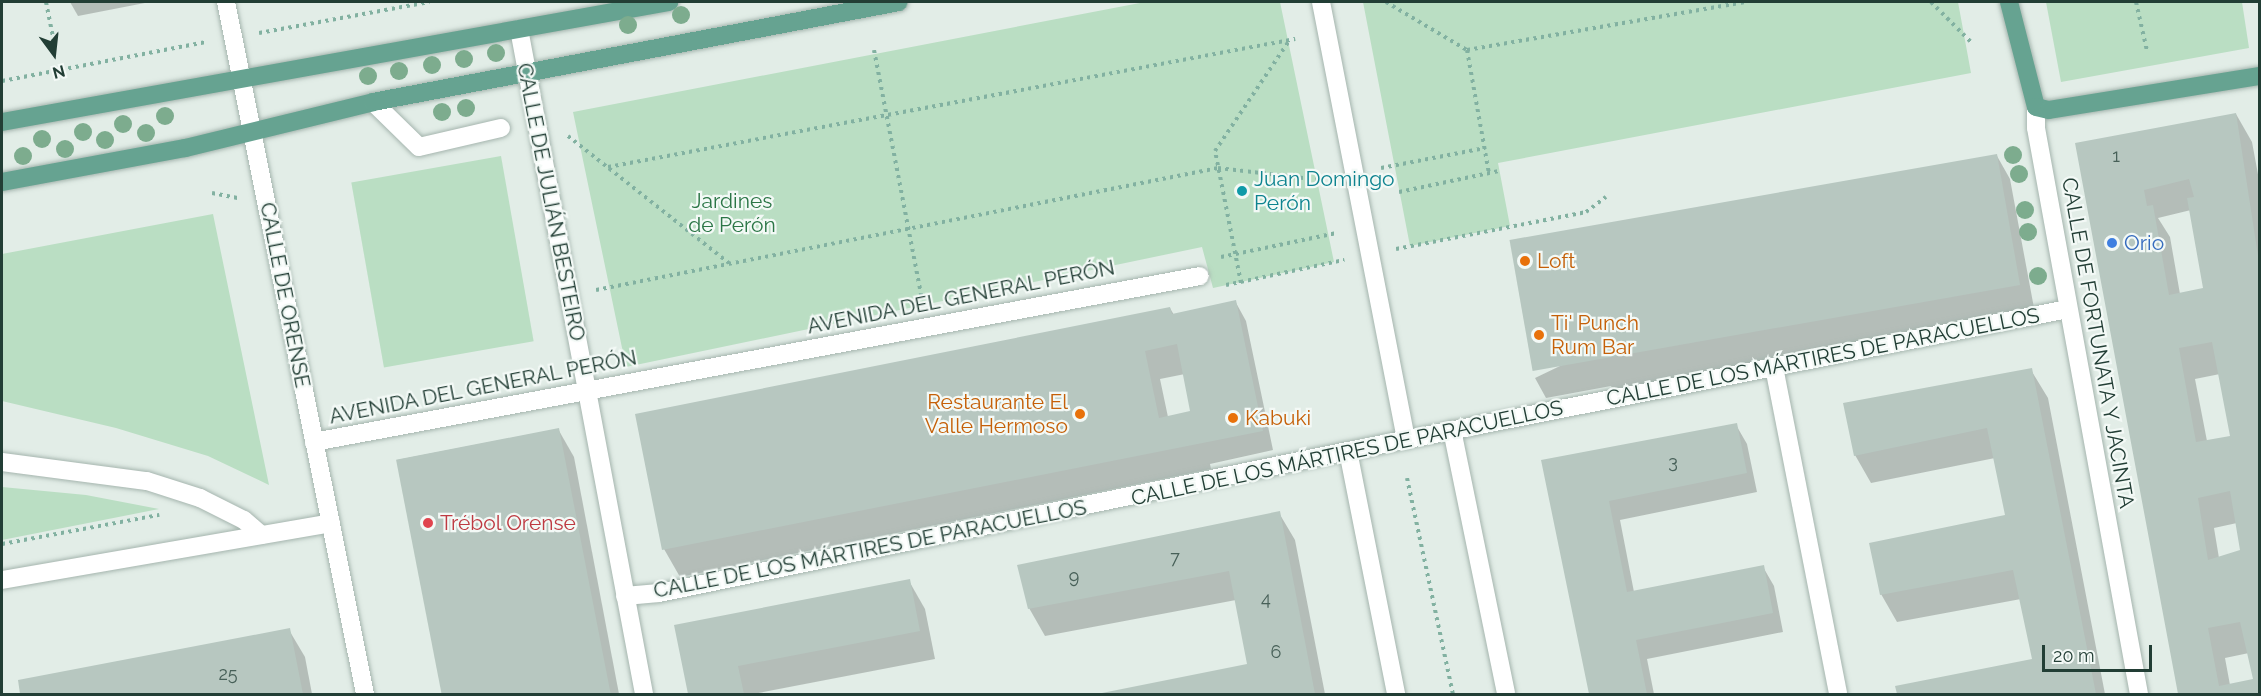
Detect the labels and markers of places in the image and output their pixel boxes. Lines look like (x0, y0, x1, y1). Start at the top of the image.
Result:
place label: Juan Domingo Perón (1254, 166, 1395, 216)
marker: Juan Domingo Perón (1235, 184, 1249, 198)
place label: Orio (2124, 230, 2164, 256)
marker: Orio (2105, 236, 2119, 250)
place label: Loft (1537, 248, 1575, 274)
marker: Loft (1518, 254, 1532, 268)
place label: Ti' Punch Rum Bar (1551, 310, 1639, 360)
marker: Ti' Punch Rum Bar (1532, 328, 1546, 342)
place label: Restaurante El Valle Hermoso (925, 389, 1068, 439)
place label: Kabuki (1245, 405, 1311, 431)
marker: Restaurante El Valle Hermoso (1073, 407, 1087, 421)
marker: Kabuki (1226, 411, 1240, 425)
place label: Trébol Orense (440, 510, 577, 536)
marker: Trébol Orense (421, 516, 435, 530)

